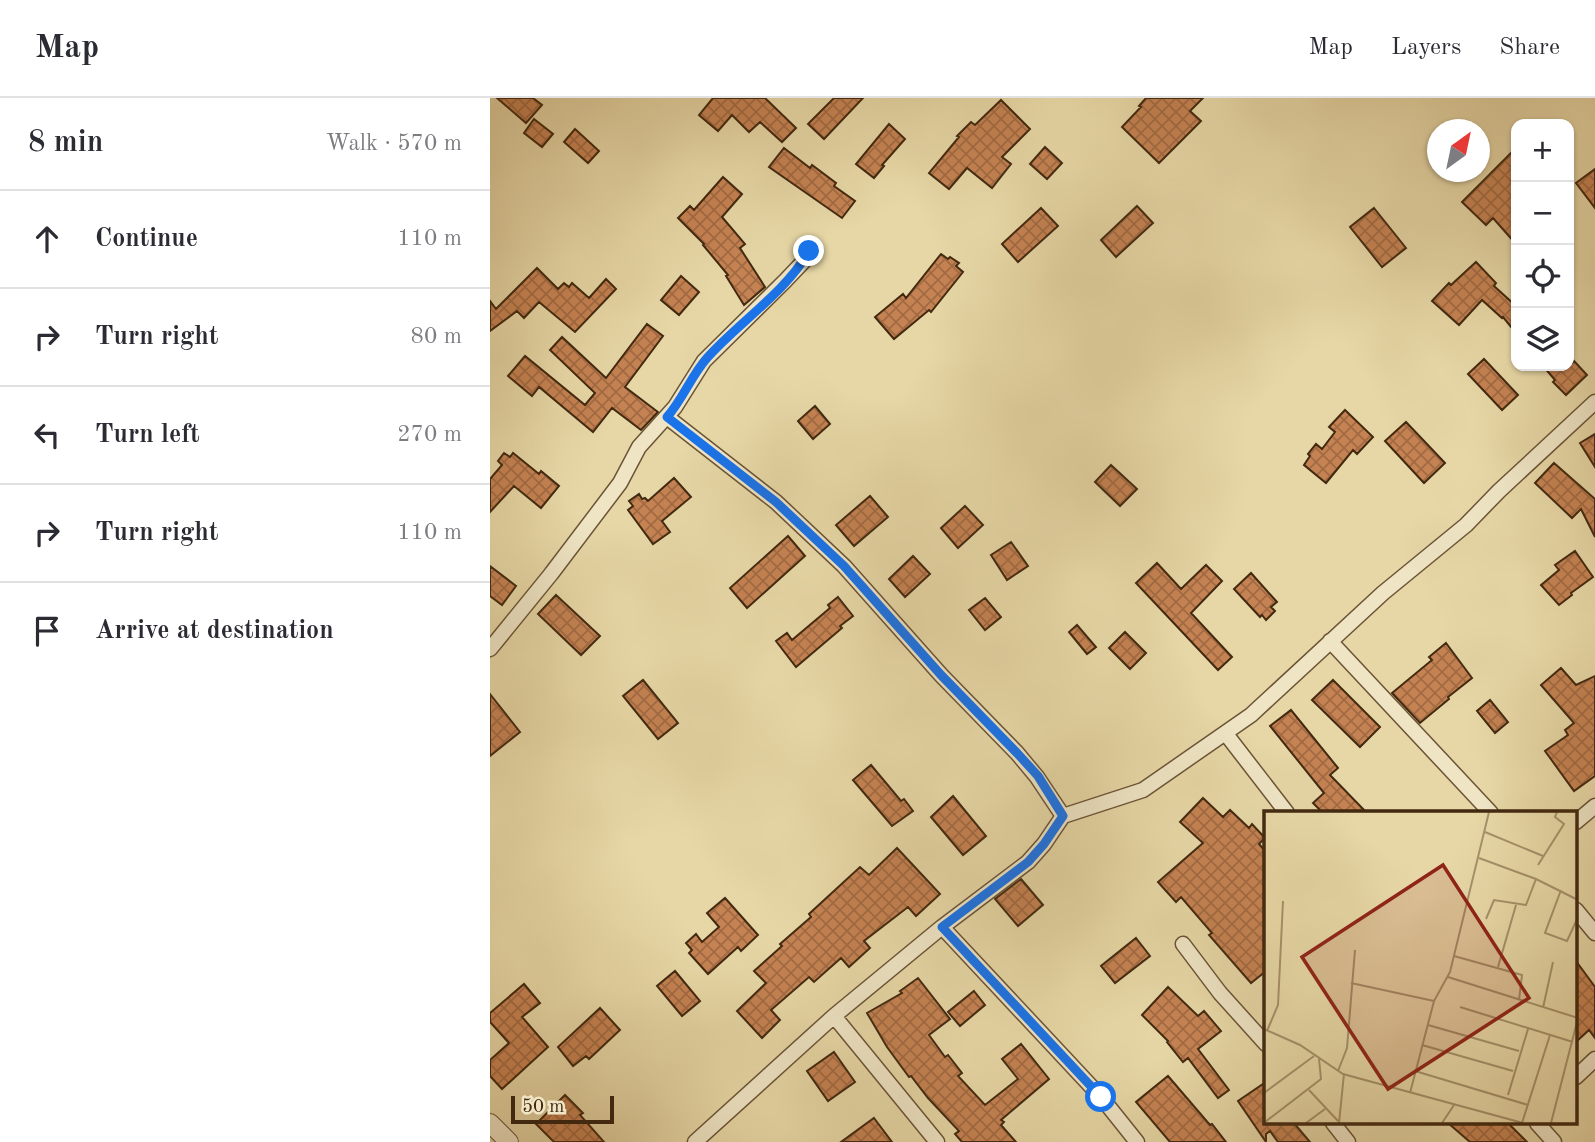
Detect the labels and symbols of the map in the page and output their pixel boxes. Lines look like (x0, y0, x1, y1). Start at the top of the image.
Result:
north arrow (1427, 119, 1490, 182)
route end (793, 235, 824, 266)
inset map (1264, 811, 1578, 1124)
route start (1085, 1081, 1116, 1112)
scale bar (511, 1093, 614, 1125)

